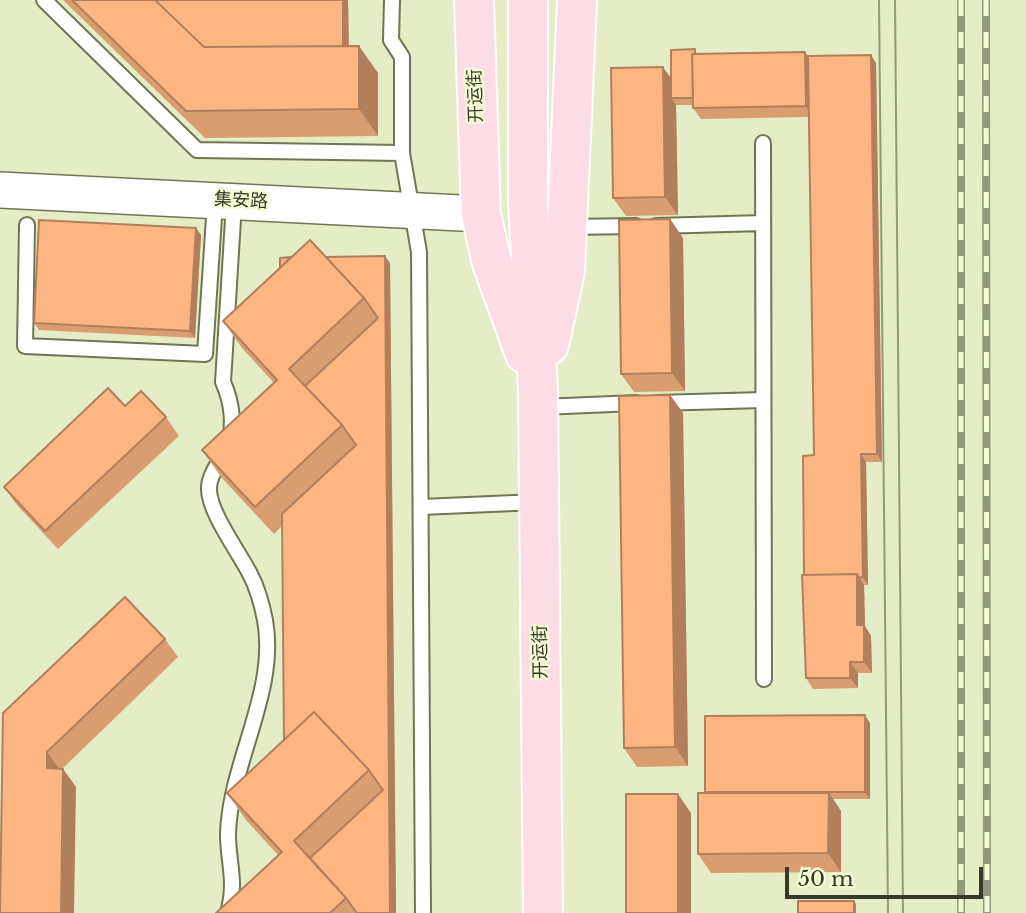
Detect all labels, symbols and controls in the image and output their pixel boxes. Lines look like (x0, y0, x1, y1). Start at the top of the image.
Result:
street label: 开运街 (464, 69, 488, 123)
street label: 集安路 (213, 189, 269, 213)
street label: 开运街 (530, 625, 552, 679)
scale bar (788, 853, 986, 897)
text: 50 m (798, 866, 853, 892)

